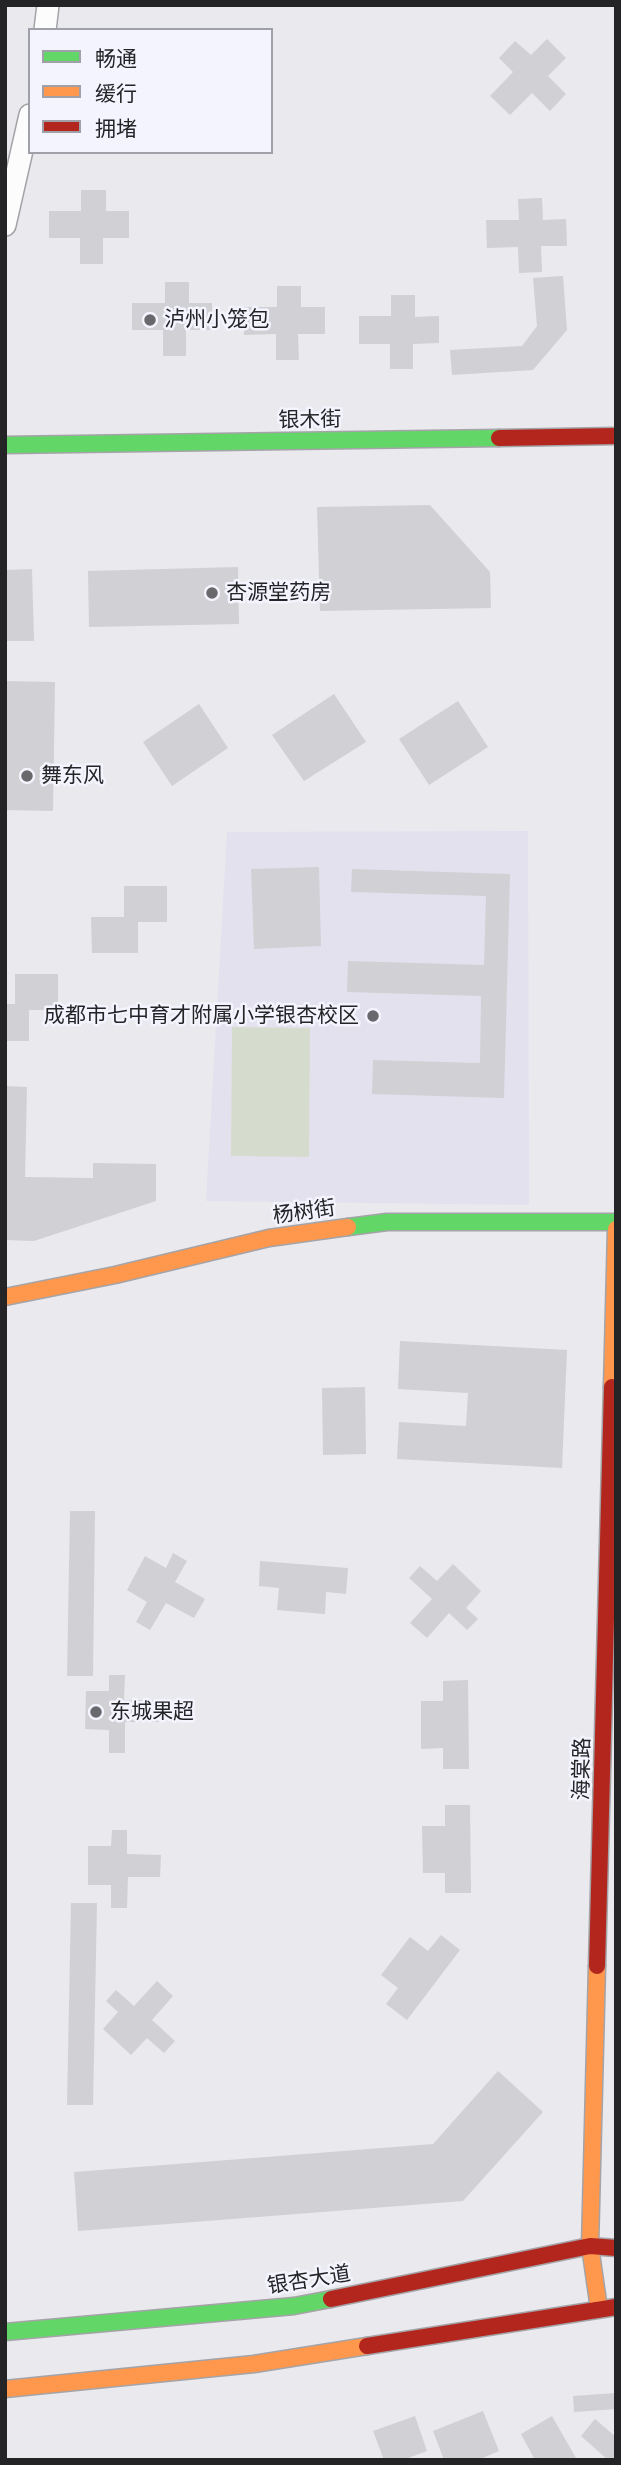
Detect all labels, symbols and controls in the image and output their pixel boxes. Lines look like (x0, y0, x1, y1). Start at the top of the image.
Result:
legend (28, 28, 273, 154)
text: 畅通 (95, 46, 137, 71)
text: 缓行 (95, 81, 137, 106)
text: 拥堵 (95, 116, 137, 141)
place label: 泸州小笼包 (164, 307, 269, 333)
marker: 泸州小笼包 (142, 312, 158, 328)
street label: 银木街 (278, 407, 342, 433)
place label: 杏源堂药房 (226, 580, 331, 606)
marker: 杏源堂药房 (204, 585, 220, 601)
place label: 舞东风 (41, 763, 104, 789)
marker: 舞东风 (19, 768, 35, 784)
place label: 成都市七中育才附属小学银杏校区 (44, 1003, 359, 1029)
marker: 成都市七中育才附属小学银杏校区 (365, 1008, 381, 1024)
street label: 杨树街 (271, 1195, 337, 1229)
place label: 东城果超 (110, 1699, 194, 1725)
marker: 东城果超 (88, 1704, 104, 1720)
street label: 海棠路 (569, 1737, 595, 1801)
street label: 银杏大道 (266, 2261, 352, 2299)

